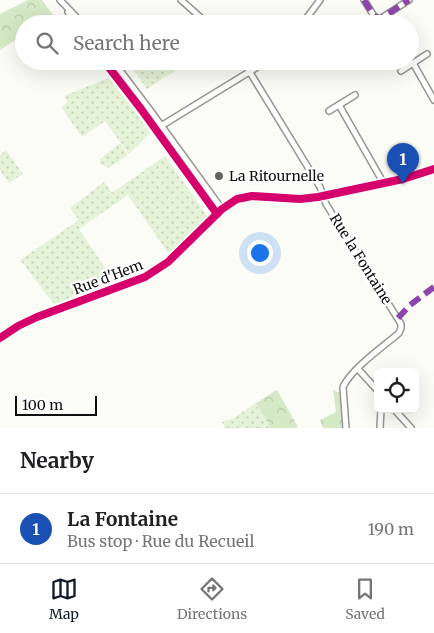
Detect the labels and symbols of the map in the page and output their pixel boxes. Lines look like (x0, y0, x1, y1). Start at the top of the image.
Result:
pin: 1 (387, 143, 419, 184)
place label: La Ritournelle (229, 167, 324, 185)
marker: La Ritournelle (213, 170, 225, 182)
street label: Rue la Fontaine (326, 210, 396, 308)
your location (247, 240, 273, 266)
street label: Rue d'Hem (71, 255, 146, 299)
scale bar (15, 393, 98, 416)

